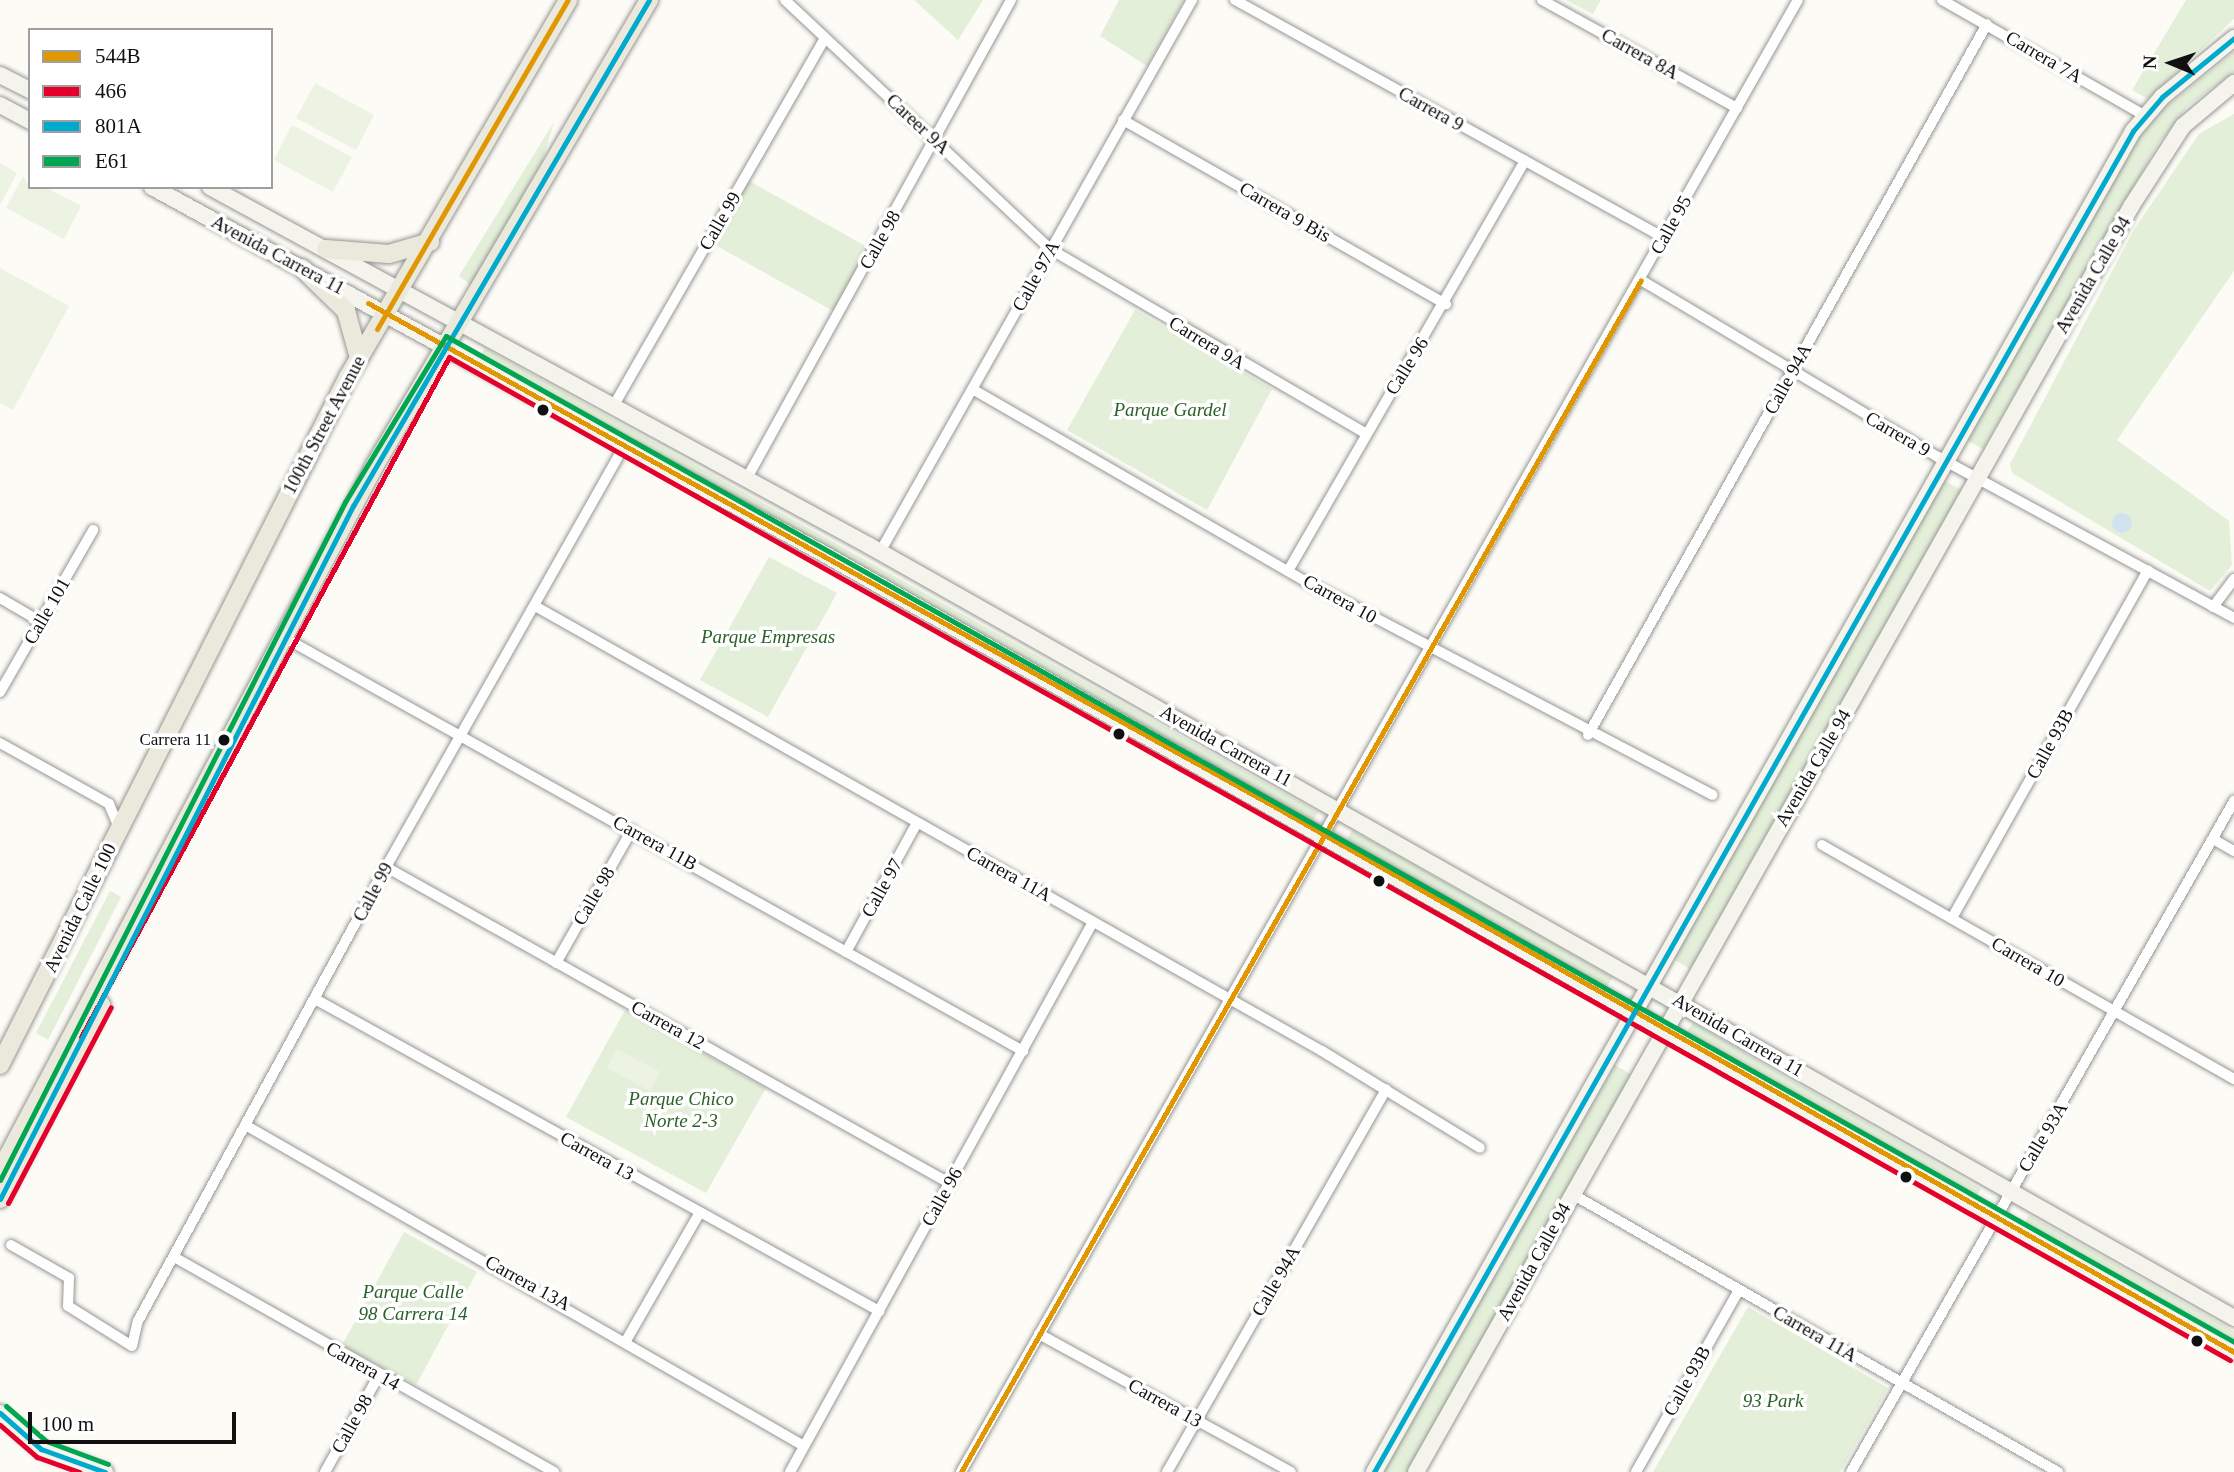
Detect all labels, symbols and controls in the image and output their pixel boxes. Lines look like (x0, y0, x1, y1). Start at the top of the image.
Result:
street label: Carrera 8A (1597, 23, 1683, 85)
street label: Carrera 7A (2002, 26, 2086, 88)
legend (28, 28, 273, 189)
north arrow (2136, 28, 2206, 98)
text: 544B (95, 44, 141, 68)
text: N (2139, 55, 2160, 69)
text: 466 (95, 79, 127, 103)
street label: Carrera 9 (1394, 82, 1468, 136)
street label: Career 9A (881, 89, 955, 159)
text: 801A (95, 114, 142, 138)
text: E61 (95, 149, 129, 173)
street label: Carrera 9 Bis (1235, 177, 1335, 247)
street label: Calle 99 (694, 188, 746, 254)
street label: Calle 95 (1646, 192, 1696, 258)
street label: Calle 98 (855, 207, 905, 273)
street label: Avenida Carrera 11 (207, 210, 349, 300)
street label: Avenida Calle 94 (2050, 212, 2136, 338)
street label: Calle 97A (1007, 237, 1065, 315)
street label: Carrera 9A (1165, 311, 1249, 375)
street label: Calle 96 (1380, 333, 1434, 399)
street label: Calle 94A (1759, 340, 1817, 418)
street label: 100th Street Avenue (278, 351, 370, 499)
park label: Parque Gardel (1113, 399, 1227, 421)
unlabelled marker (536, 403, 550, 417)
street label: Carrera 9 (1861, 406, 1935, 462)
street label: Carrera 10 (1299, 569, 1381, 629)
street label: Calle 101 (19, 574, 75, 648)
park label: Parque Empresas (701, 626, 835, 648)
street label: Avenida Carrera 11 (1156, 700, 1296, 792)
street label: Avenida Calle 94 (1770, 705, 1856, 831)
street label: Calle 93B (2021, 705, 2079, 783)
unlabelled marker (1112, 727, 1126, 741)
place label: Carrera 11 (139, 730, 211, 750)
marker: Carrera 11 (217, 733, 231, 747)
street label: Carrera 11B (609, 811, 701, 875)
street label: Avenida Calle 100 (39, 840, 121, 976)
street label: Carrera 11A (962, 841, 1056, 907)
street label: Calle 97 (857, 855, 907, 921)
street label: Calle 99 (348, 858, 398, 926)
street label: Calle 98 (568, 863, 620, 929)
unlabelled marker (1372, 874, 1386, 888)
street label: Carrera 10 (1987, 932, 2069, 992)
street label: Avenida Carrera 11 (1668, 988, 1808, 1082)
street label: Carrera 12 (627, 995, 709, 1055)
park label: Parque Chico Norte 2-3 (628, 1088, 734, 1132)
street label: Calle 93A (2013, 1098, 2073, 1176)
street label: Carrera 13 (556, 1126, 638, 1186)
street label: Calle 96 (917, 1164, 967, 1230)
unlabelled marker (1899, 1170, 1913, 1184)
street label: Avenida Calle 94 (1492, 1199, 1576, 1325)
street label: Calle 94A (1247, 1242, 1305, 1320)
street label: Carrera 13A (481, 1250, 575, 1316)
park label: Parque Calle 98 Carrera 14 (358, 1281, 468, 1325)
street label: Carrera 11A (1769, 1301, 1861, 1367)
unlabelled marker (2190, 1334, 2204, 1348)
street label: Carrera 14 (322, 1336, 404, 1396)
street label: Calle 93B (1658, 1342, 1716, 1420)
street label: Carrera 13 (1124, 1373, 1206, 1433)
park label: 93 Park (1743, 1390, 1803, 1412)
street label: Calle 98 (327, 1391, 377, 1457)
scale bar (32, 1398, 240, 1442)
text: 100 m (41, 1412, 94, 1436)

